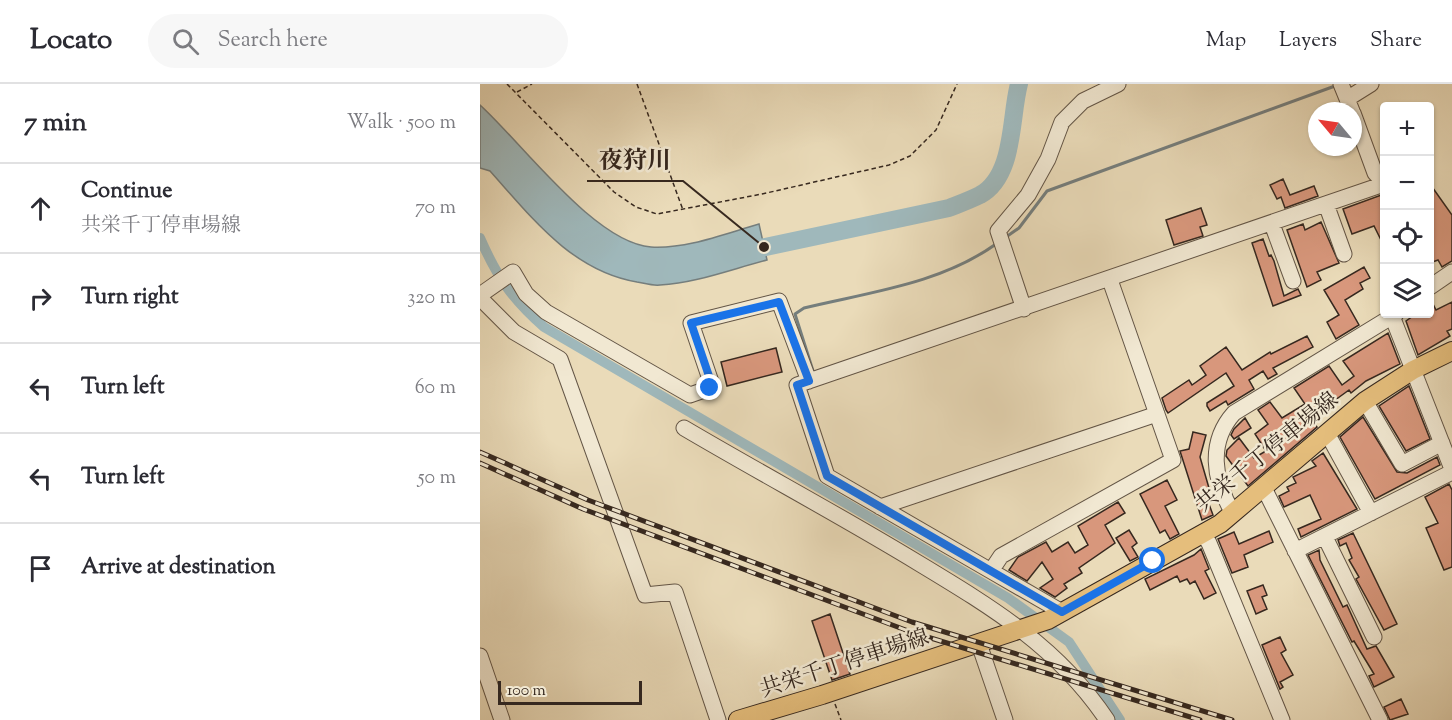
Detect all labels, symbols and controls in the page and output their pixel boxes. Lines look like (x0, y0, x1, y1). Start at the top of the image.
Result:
search box (148, 14, 568, 68)
text: Locato (30, 21, 112, 61)
icon: search (169, 25, 202, 58)
text: Search here (217, 25, 328, 57)
text: Map (1206, 26, 1246, 56)
text: Layers (1279, 26, 1337, 56)
text: Share (1370, 26, 1422, 56)
north arrow (1308, 102, 1362, 156)
map controls (1380, 102, 1434, 318)
button: + (1380, 102, 1434, 156)
text: 7 min (24, 105, 87, 142)
text: Walk · 500 m (347, 109, 456, 138)
callout: 夜狩川 (587, 139, 683, 181)
text: 夜狩川 (599, 145, 671, 179)
button: − (1380, 156, 1434, 210)
text: Continue (81, 176, 172, 208)
icon: ahead (24, 192, 57, 225)
text: 70 m (415, 194, 456, 223)
button: locate (1380, 210, 1434, 264)
text: 共栄千丁停車場線 (81, 212, 241, 241)
button: layers (1380, 264, 1434, 318)
icon: right (24, 282, 57, 315)
text: Turn right (81, 282, 178, 314)
text: 320 m (407, 284, 456, 313)
icon: left (24, 372, 57, 405)
text: Turn left (81, 372, 164, 404)
text: 60 m (415, 374, 456, 403)
route end (696, 374, 722, 400)
street label: 共栄千丁停車場線 (1189, 386, 1346, 521)
icon: left (24, 462, 57, 495)
text: Turn left (81, 462, 164, 494)
text: 50 m (418, 464, 456, 493)
route start (1139, 547, 1165, 573)
icon: arrive (24, 552, 57, 585)
text: Arrive at destination (81, 552, 276, 584)
street label: 共栄千丁停車場線 (756, 622, 934, 707)
scale bar (498, 678, 642, 706)
text: 100 m (507, 680, 546, 703)

